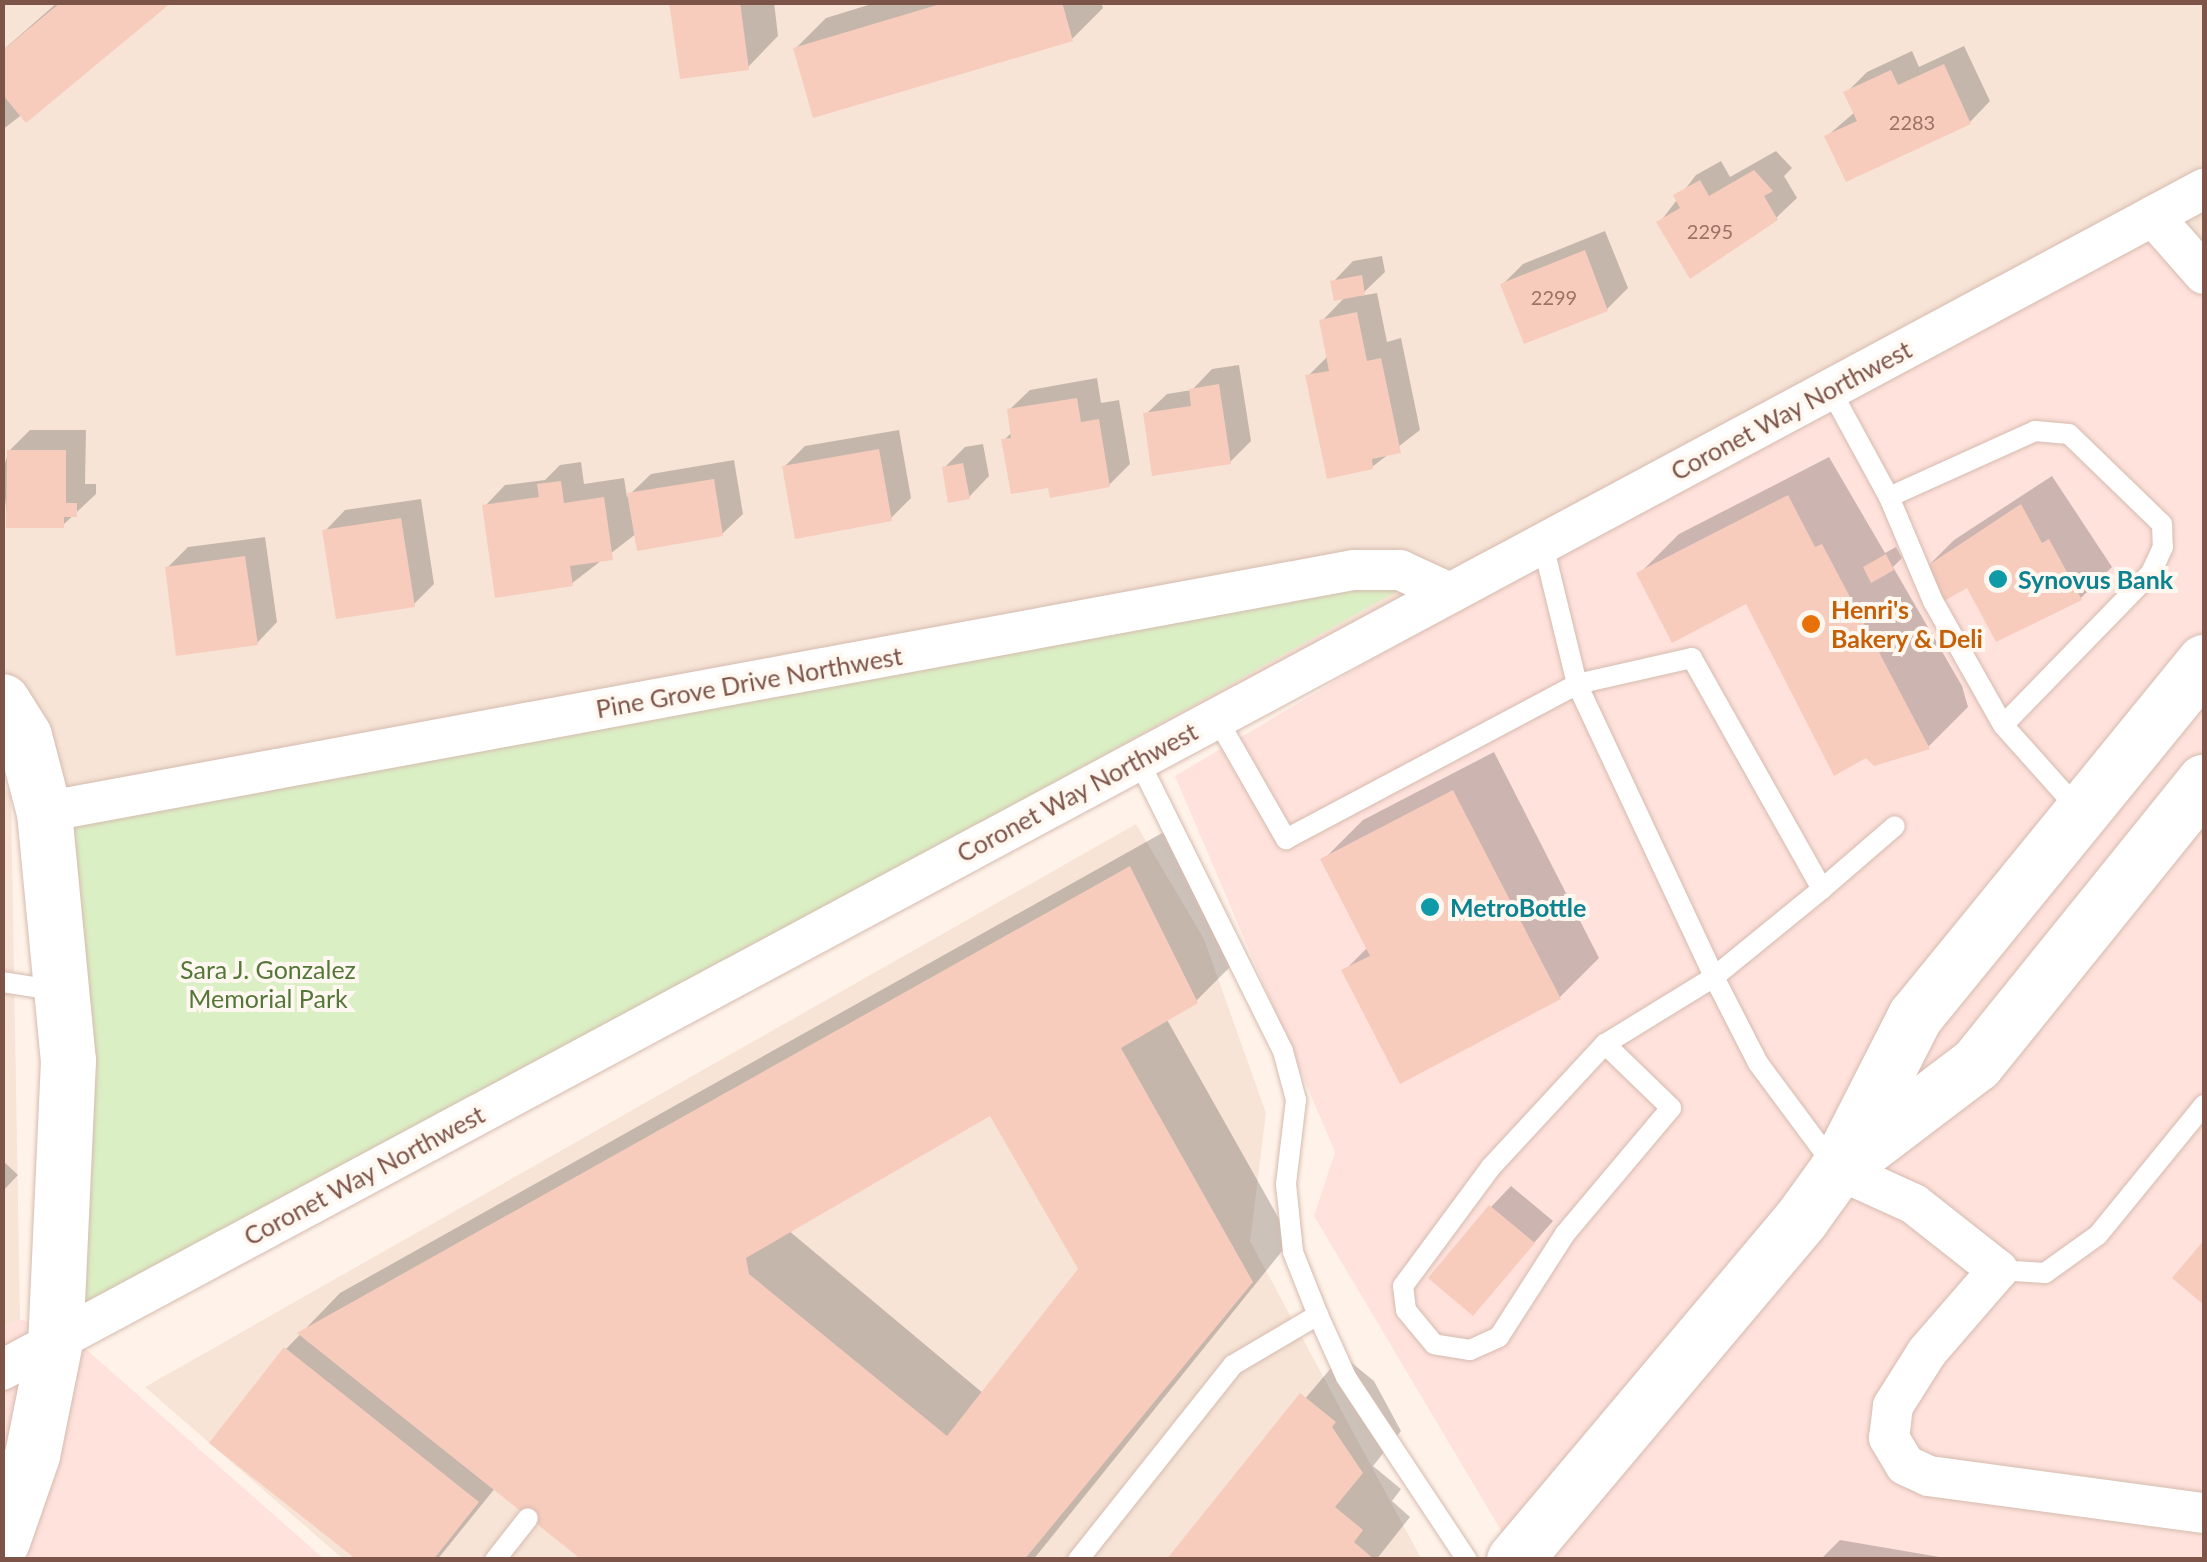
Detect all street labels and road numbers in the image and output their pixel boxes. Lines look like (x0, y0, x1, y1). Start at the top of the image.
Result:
street label: Coronet Way Northwest (1665, 334, 1917, 486)
street label: Pine Grove Drive Northwest (594, 640, 904, 724)
street label: Coronet Way Northwest (951, 716, 1203, 868)
street label: Coronet Way Northwest (238, 1099, 490, 1251)

